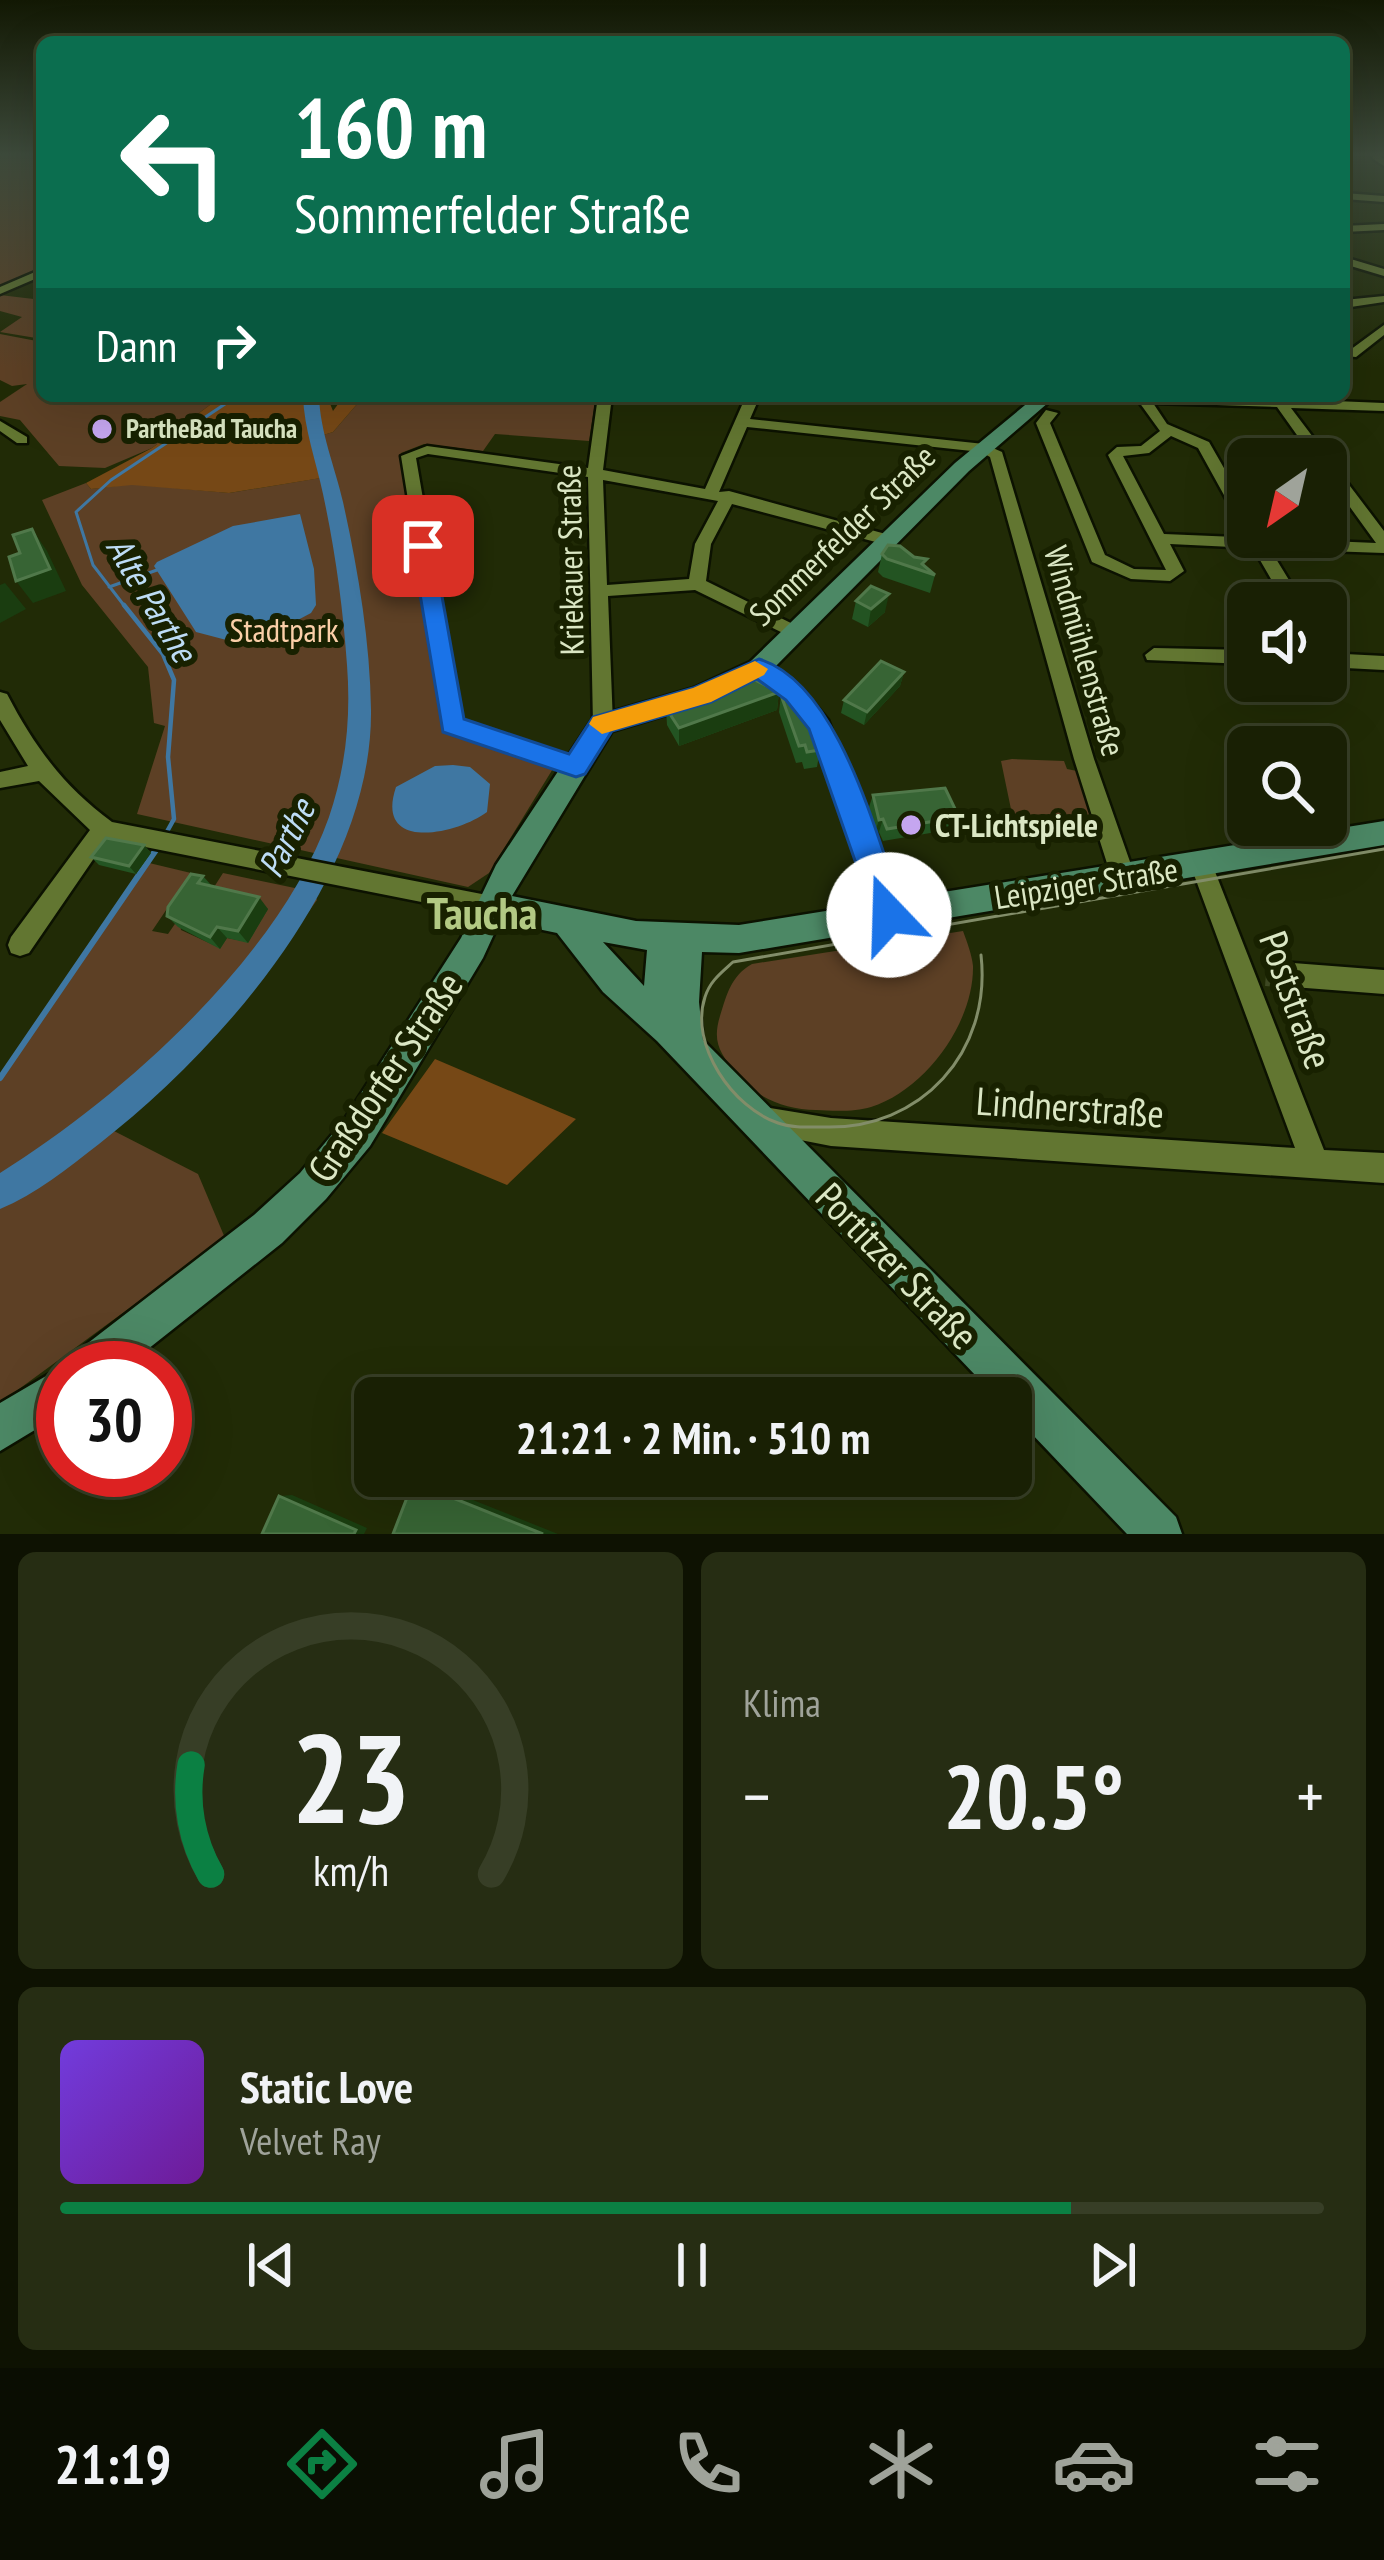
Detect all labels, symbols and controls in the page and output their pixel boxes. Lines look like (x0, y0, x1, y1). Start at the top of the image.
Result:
text: 160 m (294, 72, 487, 181)
icon: left (96, 84, 252, 240)
text: Sommerfelder Straße (294, 178, 691, 248)
icon: right (201, 312, 267, 378)
text: Dann (96, 316, 177, 374)
place label: PartheBad Taucha (126, 411, 297, 445)
marker: PartheBad Taucha (89, 416, 115, 442)
street label: Sommerfelder Straße (739, 435, 944, 634)
north arrow (1227, 438, 1347, 558)
map controls (1227, 438, 1347, 846)
street label: Kriekauer Straße (546, 464, 593, 656)
pin (372, 495, 474, 597)
icon: arrive (390, 513, 456, 579)
water label: Alte Parthe (97, 527, 209, 672)
street label: Windmühlenstraße (1035, 541, 1136, 761)
button: sound (1227, 582, 1347, 702)
park label: Stadtpark (229, 608, 339, 651)
button: search (1227, 726, 1347, 846)
water label: Parthe (246, 789, 326, 885)
place label: CT-Lichtspiele (935, 803, 1098, 846)
marker: CT-Lichtspiele (898, 812, 924, 838)
street label: Leipziger Straße (991, 847, 1181, 918)
position arrow (826, 852, 952, 978)
district label: Taucha (427, 883, 537, 941)
street label: Poststraße (1248, 924, 1345, 1076)
street label: Graßdorfer Straße (296, 962, 474, 1192)
street label: Lindnerstraße (975, 1075, 1166, 1138)
street label: Portitzer Straße (805, 1172, 989, 1360)
speed limit sign: 30 (36, 1341, 192, 1497)
text: 21:21 · 2 Min. · 510 m (516, 1408, 870, 1466)
text: Klima (743, 1677, 821, 1728)
text: 23 (291, 1696, 410, 1857)
text: 20.5° (943, 1737, 1124, 1854)
text: − (743, 1753, 770, 1838)
text: + (1297, 1753, 1324, 1838)
text: km/h (312, 1841, 389, 1897)
text: Static Love (240, 2057, 413, 2115)
text: Velvet Ray (240, 2115, 381, 2166)
icon: previous (238, 2232, 304, 2298)
icon: pause (659, 2232, 725, 2298)
icon: next (1080, 2232, 1146, 2298)
icon: directions (280, 2422, 364, 2506)
icon: music (473, 2422, 557, 2506)
icon: phone (666, 2422, 750, 2506)
icon: climate (859, 2422, 943, 2506)
icon: car (1052, 2422, 1136, 2506)
icon: filters (1245, 2422, 1329, 2506)
text: 21:19 (55, 2429, 171, 2499)

